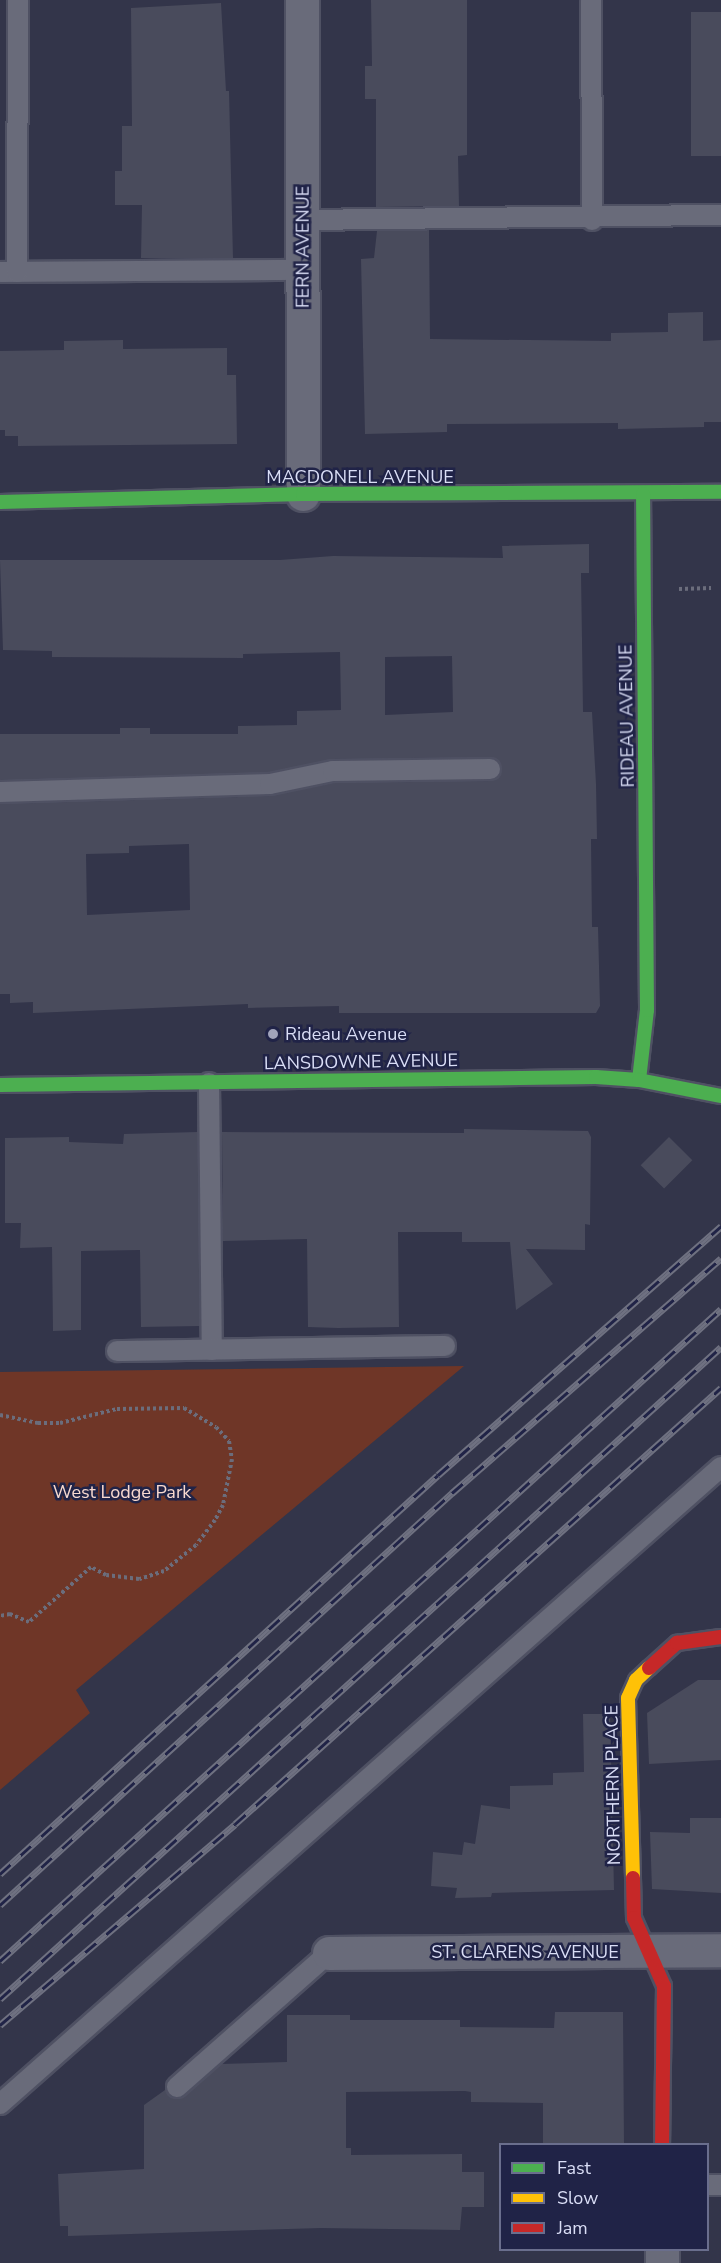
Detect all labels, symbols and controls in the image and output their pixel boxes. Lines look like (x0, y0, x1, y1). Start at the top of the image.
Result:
street label: FERN AVENUE (292, 186, 314, 308)
street label: MACDONELL AVENUE (266, 466, 454, 488)
street label: RIDEAU AVENUE (615, 644, 639, 788)
place label: Rideau Avenue (285, 1023, 407, 1045)
marker: Rideau Avenue (266, 1027, 280, 1041)
street label: LANSDOWNE AVENUE (264, 1050, 458, 1074)
park label: West Lodge Park (53, 1481, 191, 1503)
street label: NORTHERN PLACE (601, 1705, 625, 1865)
street label: ST. CLARENS AVENUE (431, 1941, 619, 1963)
legend (499, 2143, 709, 2251)
text: Fast (557, 2156, 591, 2180)
text: Slow (557, 2186, 598, 2210)
text: Jam (557, 2216, 588, 2240)

